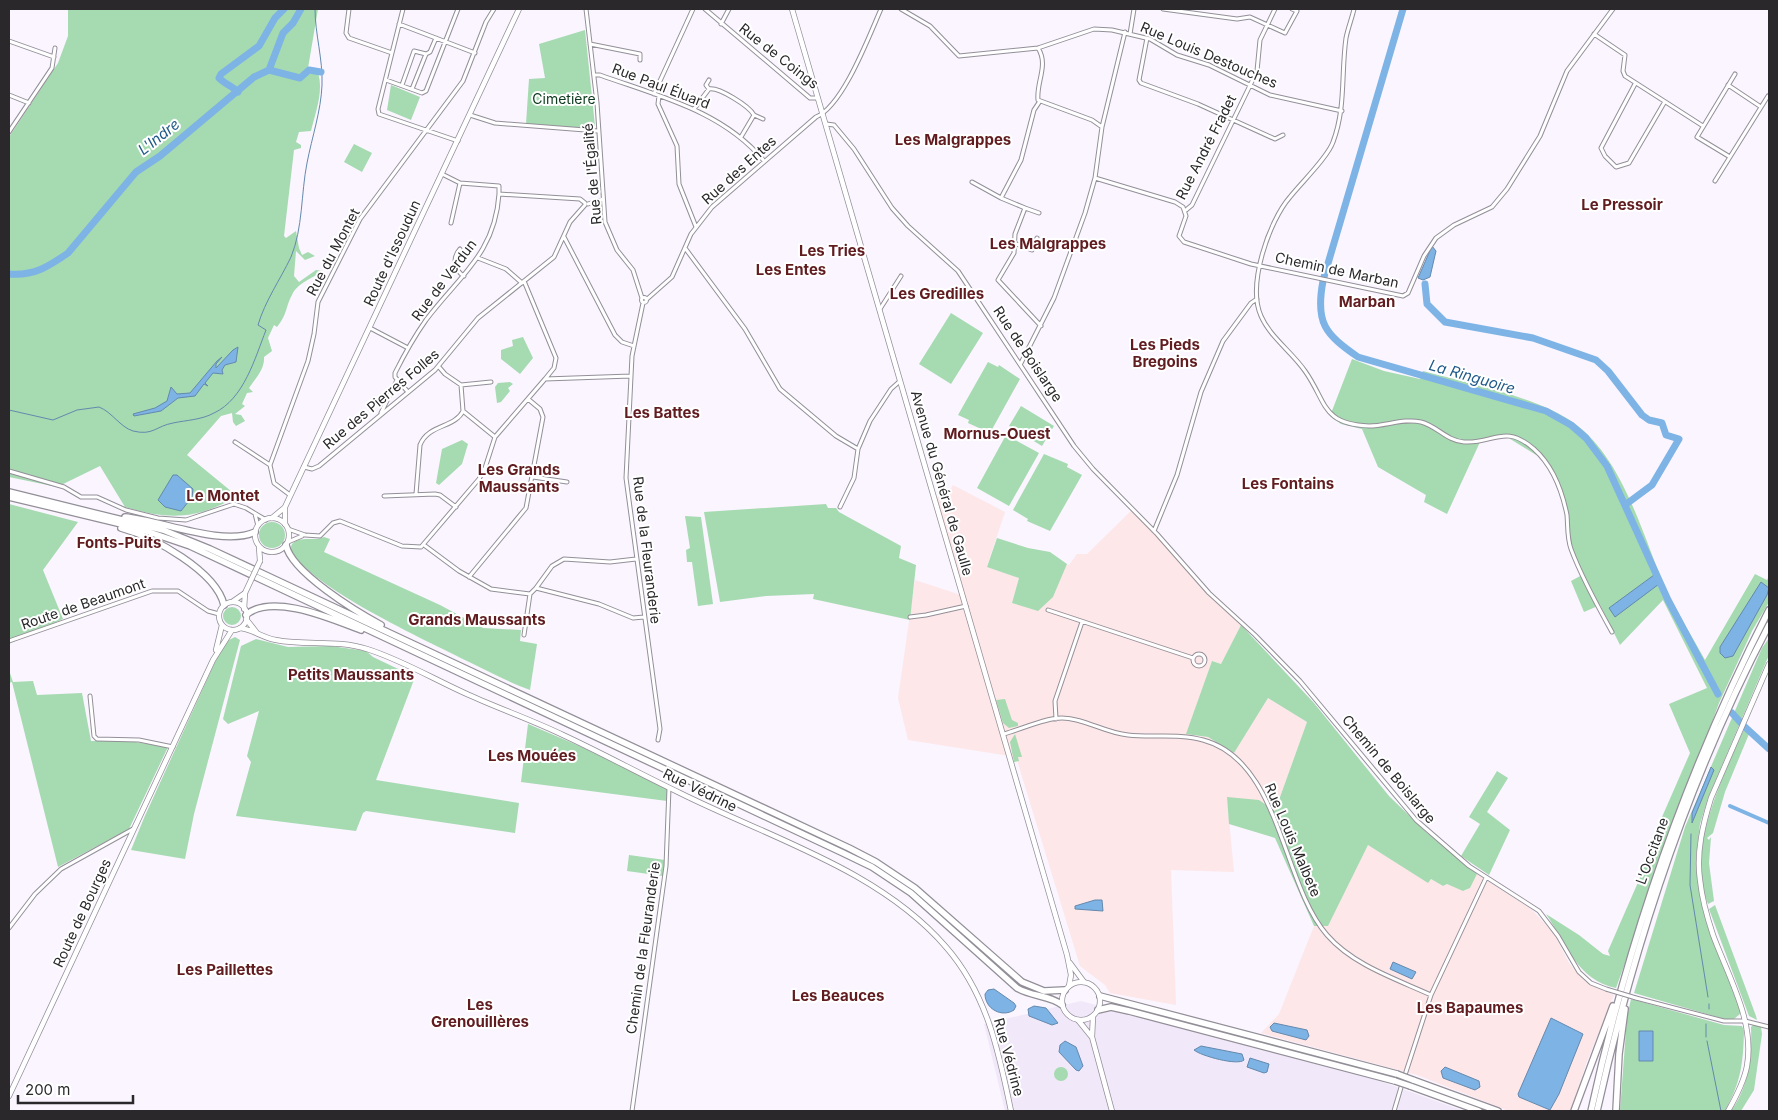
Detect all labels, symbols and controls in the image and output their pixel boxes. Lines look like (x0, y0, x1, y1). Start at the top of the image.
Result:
street label: Rue Louis Destouches (1138, 18, 1280, 91)
street label: Rue de Coings (736, 19, 822, 92)
street label: Rue Paul Éluard (610, 59, 712, 112)
park label: Cimetière (532, 90, 596, 107)
street label: Rue André Fradet (1172, 91, 1239, 202)
water label: L'Indre (134, 114, 183, 159)
street label: Rue de l'Égalité (579, 123, 604, 226)
district label: Les Malgrappes (895, 130, 1011, 149)
street label: Rue des Entes (698, 132, 779, 207)
district label: Le Pressoir (1581, 195, 1663, 214)
street label: Route d'Issoudun (360, 197, 424, 309)
street label: Rue du Montet (302, 205, 363, 298)
district label: Les Malgrappes (990, 234, 1106, 253)
street label: Rue de Verdun (408, 236, 480, 324)
district label: Les Tries (799, 241, 865, 260)
street label: Chemin de Marban (1274, 248, 1401, 291)
district label: Les Entes (756, 260, 826, 279)
district label: Les Gredilles (890, 284, 984, 303)
district label: Marban (1339, 292, 1395, 311)
street label: Rue de Boislarge (990, 303, 1067, 405)
district label: Les Pieds Bregoins (1130, 335, 1200, 371)
street label: Rue des Pierres Folles (319, 345, 442, 452)
water label: La Ringuoire (1427, 355, 1517, 398)
street label: Avenue du Général de Gaulle (908, 388, 977, 577)
district label: Les Battes (624, 403, 700, 422)
district label: Mornus-Ouest (943, 424, 1051, 443)
district label: Les Grands Maussants (478, 460, 560, 496)
district label: Les Fontains (1242, 474, 1334, 493)
street label: Rue de la Fleuranderie (630, 475, 665, 625)
district label: Le Montet (186, 486, 260, 505)
district label: Fonts-Puits (77, 533, 161, 552)
street label: Route de Beaumont (19, 574, 147, 633)
district label: Grands Maussants (408, 610, 546, 629)
district label: Petits Maussants (288, 665, 414, 684)
street label: Chemin de Boislarge (1339, 711, 1440, 826)
district label: Les Mouées (488, 746, 576, 765)
street label: Rue Védrine (660, 764, 740, 815)
street label: Rue Louis Malbete (1262, 780, 1325, 899)
street label: L'Occitane (1632, 815, 1671, 887)
street label: Route de Bourges (49, 856, 114, 970)
street label: Chemin de la Fleuranderie (622, 861, 663, 1035)
district label: Les Paillettes (177, 960, 273, 979)
district label: Les Beauces (792, 986, 884, 1005)
district label: Les Grenouillères (431, 995, 529, 1031)
district label: Les Bapaumes (1417, 998, 1523, 1017)
street label: Rue Védrine (991, 1016, 1028, 1098)
scale bar (18, 1072, 132, 1104)
text: 200 m (25, 1080, 70, 1099)

